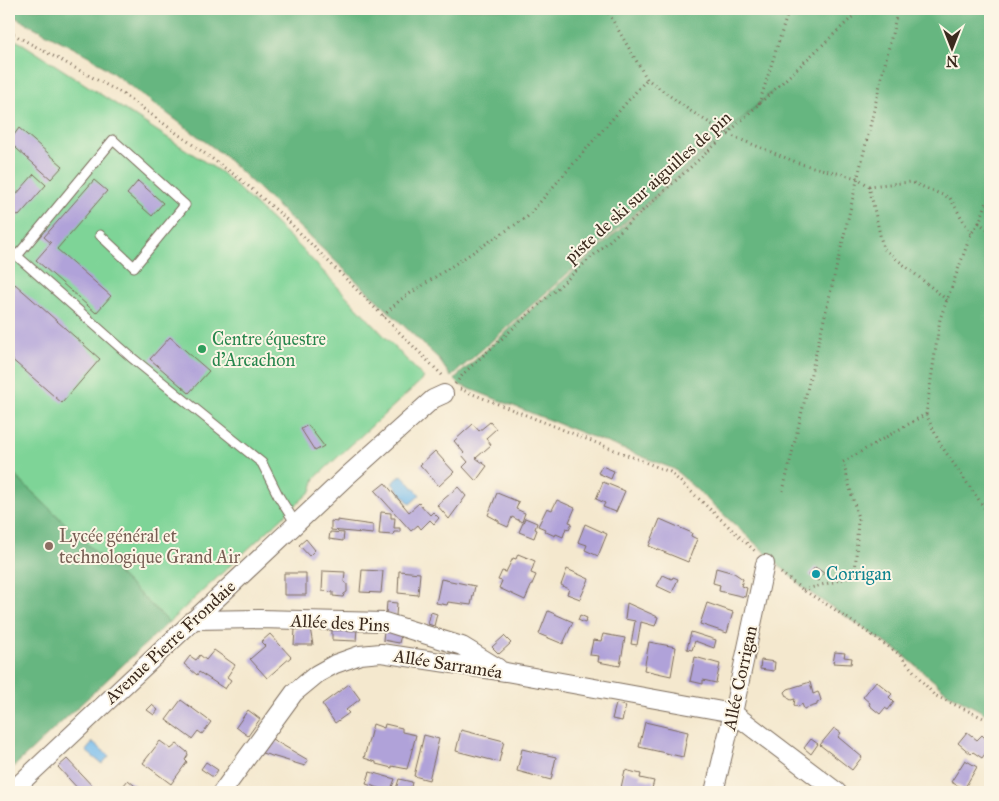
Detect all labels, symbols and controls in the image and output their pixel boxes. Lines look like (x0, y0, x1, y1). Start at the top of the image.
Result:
north arrow (926, 22, 976, 72)
text: N (946, 52, 958, 69)
street label: piste de ski sur aiguilles de pin (559, 106, 737, 269)
place label: Centre équestre d’Arcachon (212, 328, 326, 371)
marker: Centre équestre d’Arcachon (196, 343, 208, 355)
place label: Lycée général et technologique Grand Air (59, 525, 240, 569)
marker: Lycée général et technologique Grand Air (43, 540, 55, 552)
place label: Corrigan (826, 563, 892, 586)
marker: Corrigan (810, 568, 822, 580)
street label: Avenue Pierre Frondaie (99, 576, 240, 709)
street label: Allée des Pins (289, 609, 390, 637)
street label: Allée Corrigan (718, 623, 763, 733)
street label: Allée Sarraméa (391, 644, 504, 684)

